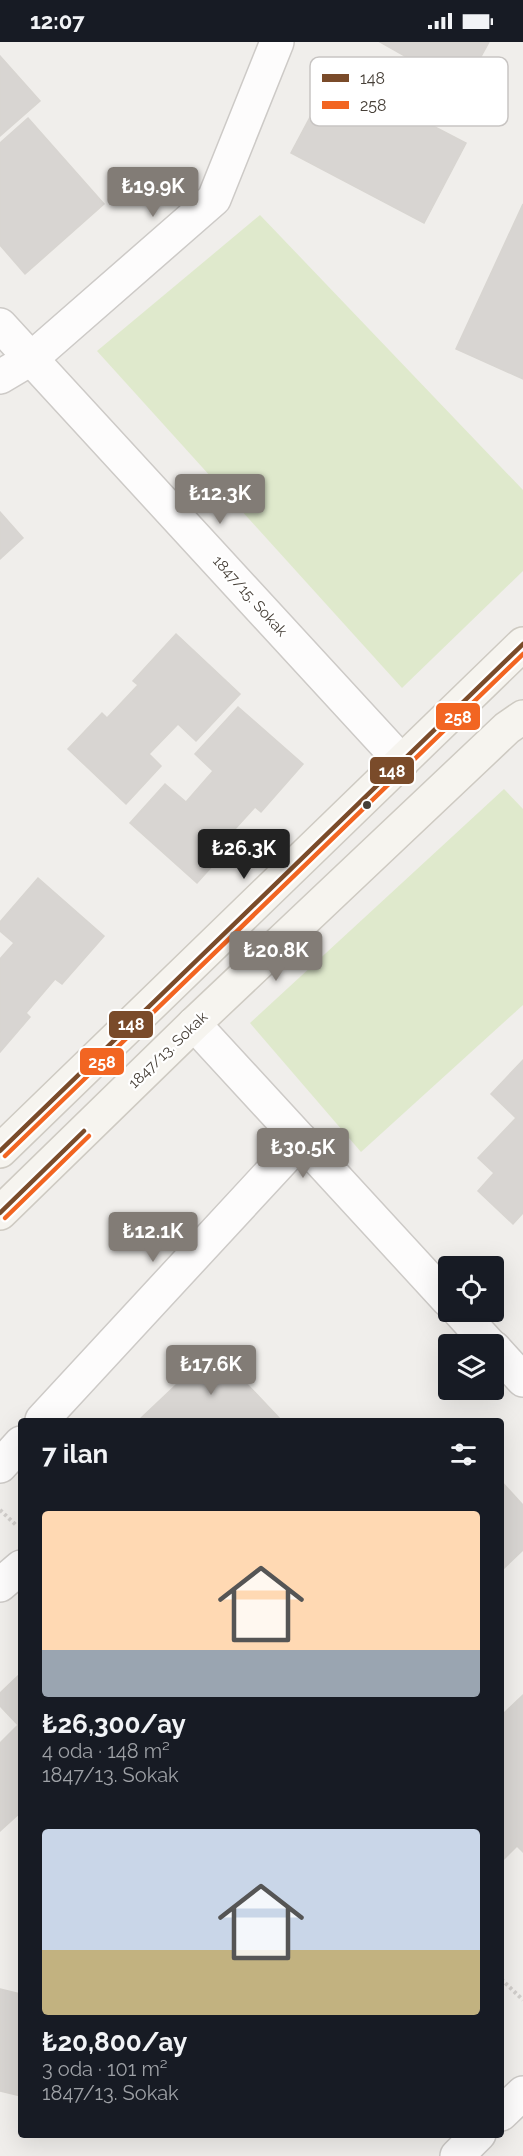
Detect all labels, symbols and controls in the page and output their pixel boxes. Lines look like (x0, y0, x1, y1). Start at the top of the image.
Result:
text: 12:07 (30, 8, 85, 34)
legend (310, 57, 508, 126)
text: 148 (360, 69, 385, 88)
text: 258 (360, 96, 387, 115)
pin: ₺19.9K (104, 167, 202, 218)
text: ₺19.9K (121, 174, 185, 198)
pin: ₺12.3K (171, 474, 269, 525)
text: ₺12.3K (189, 481, 251, 505)
street label: 1847/15. Sokak (209, 552, 291, 640)
line badge: 258 (435, 702, 481, 731)
text: 258 (444, 708, 472, 727)
line badge: 148 (369, 756, 415, 785)
text: 148 (379, 762, 405, 781)
unlabelled marker (361, 799, 373, 811)
pin: ₺26.3K (195, 829, 293, 880)
text: ₺26.3K (212, 836, 276, 860)
pin: ₺20.8K (227, 931, 325, 982)
text: ₺20.8K (243, 938, 309, 962)
street label: 1847/13. Sokak (125, 1008, 211, 1092)
line badge: 148 (108, 1010, 154, 1039)
text: 148 (118, 1015, 144, 1034)
line badge: 258 (79, 1047, 125, 1076)
text: 258 (88, 1053, 116, 1072)
pin: ₺30.5K (254, 1128, 352, 1179)
text: ₺30.5K (271, 1135, 335, 1159)
pin: ₺12.1K (104, 1212, 202, 1263)
text: ₺12.1K (123, 1219, 183, 1243)
map controls (438, 1256, 504, 1400)
button: locate (438, 1256, 504, 1322)
button: layers (438, 1334, 504, 1400)
pin: ₺17.6K (162, 1345, 260, 1396)
text: ₺17.6K (180, 1352, 242, 1376)
icon: filters (447, 1438, 480, 1471)
text: 7 ilan (42, 1439, 108, 1469)
icon: home (207, 1550, 315, 1658)
text: ₺26,300/ay (42, 1709, 186, 1739)
text: 4 oda · 148 m² (42, 1739, 170, 1763)
text: 1847/13. Sokak (42, 1763, 179, 1787)
icon: home (207, 1868, 315, 1976)
text: ₺20,800/ay (42, 2027, 187, 2057)
text: 3 oda · 101 m² (42, 2057, 168, 2081)
text: 1847/13. Sokak (42, 2081, 179, 2105)

